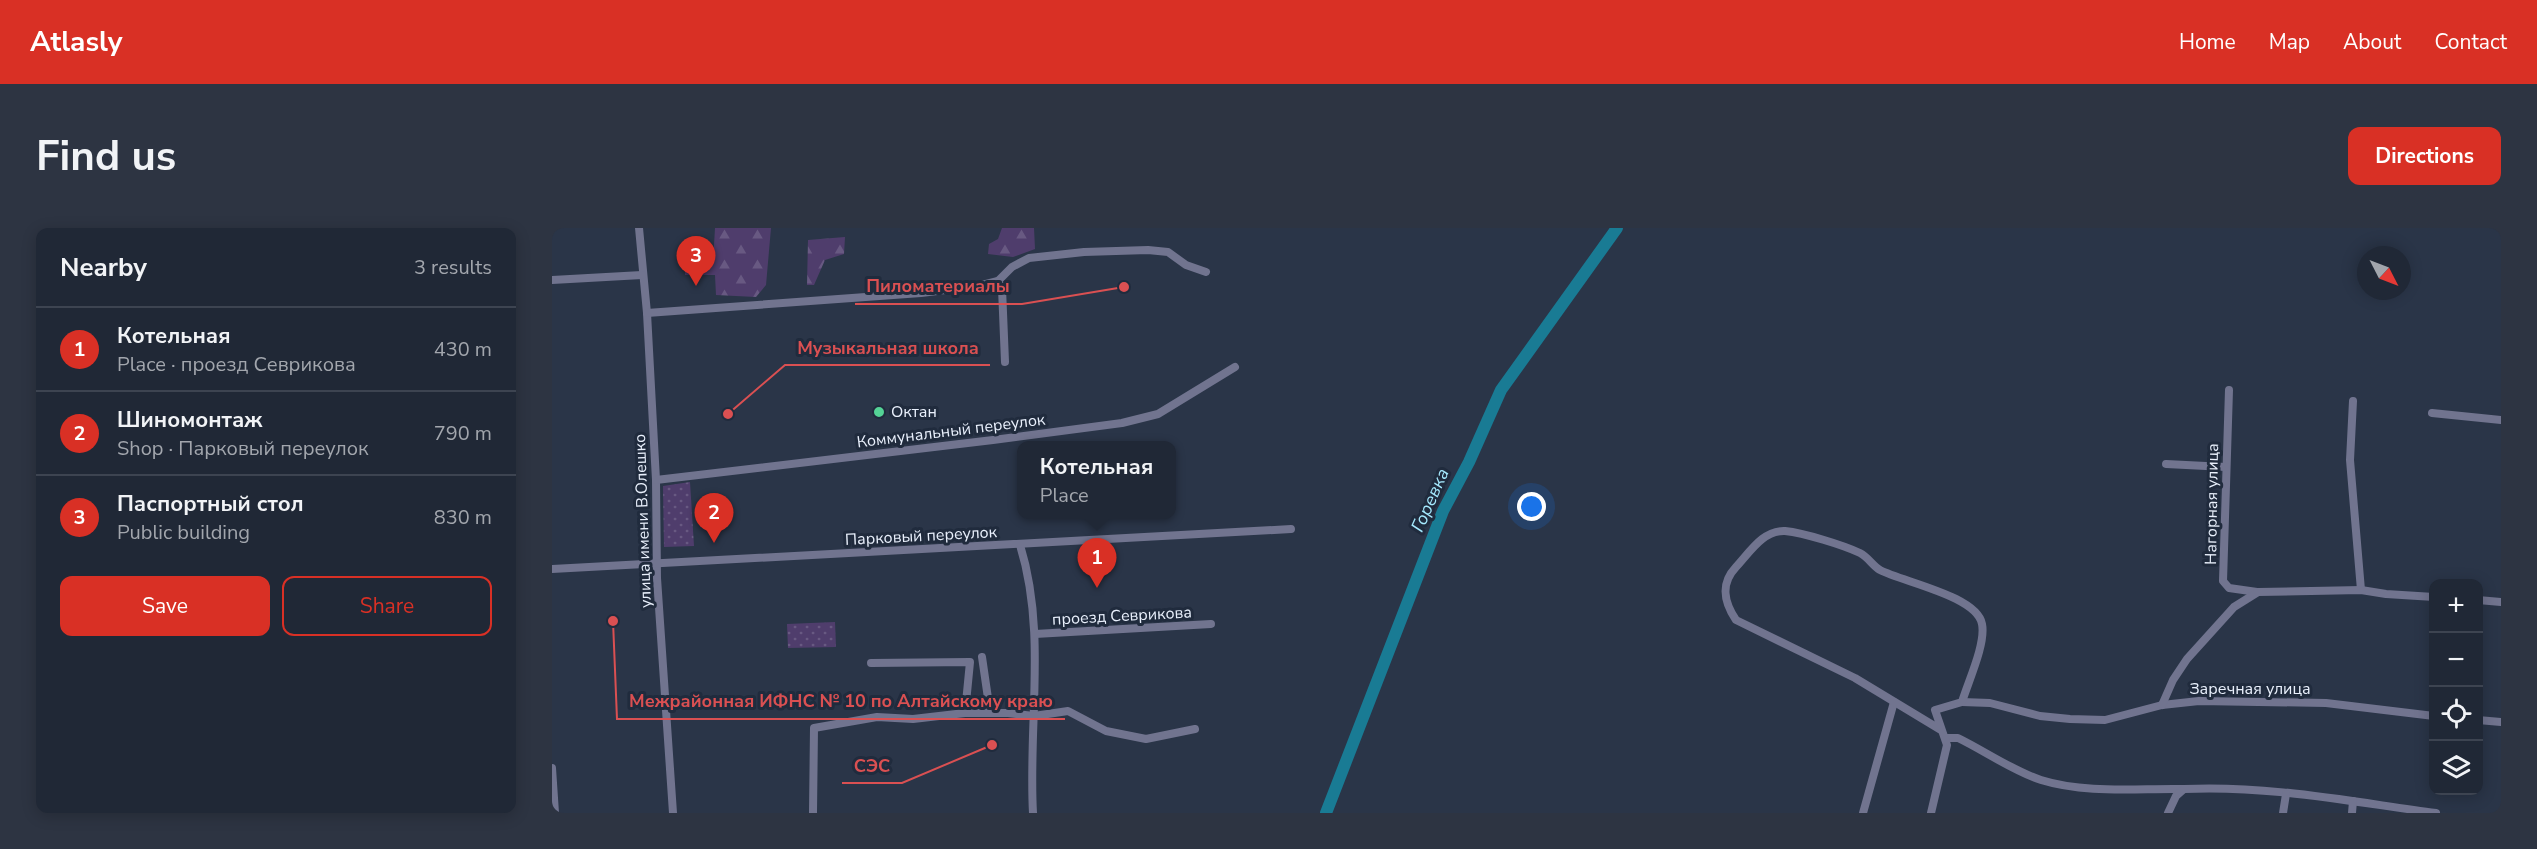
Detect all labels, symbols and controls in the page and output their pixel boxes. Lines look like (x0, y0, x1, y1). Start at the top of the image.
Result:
text: Atlasly (30, 23, 122, 61)
text: Home (2179, 28, 2236, 56)
text: Map (2269, 28, 2310, 56)
text: About (2343, 28, 2401, 56)
text: Contact (2434, 28, 2507, 56)
button: Directions (2348, 127, 2501, 185)
text: Find us (36, 128, 176, 185)
pin: 3 (676, 236, 716, 286)
north arrow (2357, 246, 2411, 300)
text: Nearby (60, 250, 147, 285)
text: 3 results (414, 254, 492, 281)
callout: Пиломатериалы (855, 268, 1022, 304)
text: Пиломатериалы (866, 274, 1010, 298)
text: Котельная (117, 321, 231, 351)
callout: Музыкальная школа (785, 329, 990, 365)
text: 1 (74, 336, 86, 363)
text: 430 m (434, 336, 492, 363)
text: Музыкальная школа (797, 336, 979, 360)
text: Place · проезд Севрикова (117, 351, 356, 378)
place label: Октан (891, 401, 937, 423)
text: Шиномонтаж (117, 405, 263, 435)
marker: Октан (872, 405, 886, 419)
street label: Коммунальный переулок (856, 408, 1047, 453)
text: 2 (74, 420, 86, 447)
text: 790 m (434, 420, 492, 447)
street label: улица имени В.Олешко (629, 434, 657, 608)
text: Shop · Парковый переулок (117, 435, 369, 462)
popup (1017, 441, 1176, 519)
street label: Нагорная улица (2200, 443, 2224, 565)
text: Котельная (1040, 452, 1153, 482)
water label: Горевка (1405, 464, 1455, 536)
text: Place (1040, 482, 1089, 509)
text: Паспортный стол (117, 489, 304, 519)
your location (1517, 492, 1546, 521)
pin: 2 (694, 494, 734, 543)
text: 3 (74, 504, 86, 531)
text: 830 m (434, 504, 492, 531)
text: Public building (117, 519, 250, 546)
street label: Парковый переулок (844, 521, 998, 551)
pin: 1 (1078, 538, 1116, 588)
button: Save (60, 576, 270, 636)
button: Share (282, 576, 492, 636)
map controls (2429, 579, 2483, 795)
button: + (2429, 579, 2483, 633)
street label: проезд Севрикова (1052, 601, 1192, 631)
button: − (2429, 633, 2483, 687)
street label: Заречная улица (2189, 678, 2311, 700)
callout: Межрайонная ИФНС № 10 по Алтайскому краю (617, 683, 1065, 719)
button: locate (2429, 687, 2483, 741)
text: Межрайонная ИФНС № 10 по Алтайскому краю (629, 689, 1053, 713)
button: layers (2429, 741, 2483, 795)
callout: СЭС (842, 747, 902, 783)
text: СЭС (854, 754, 890, 778)

